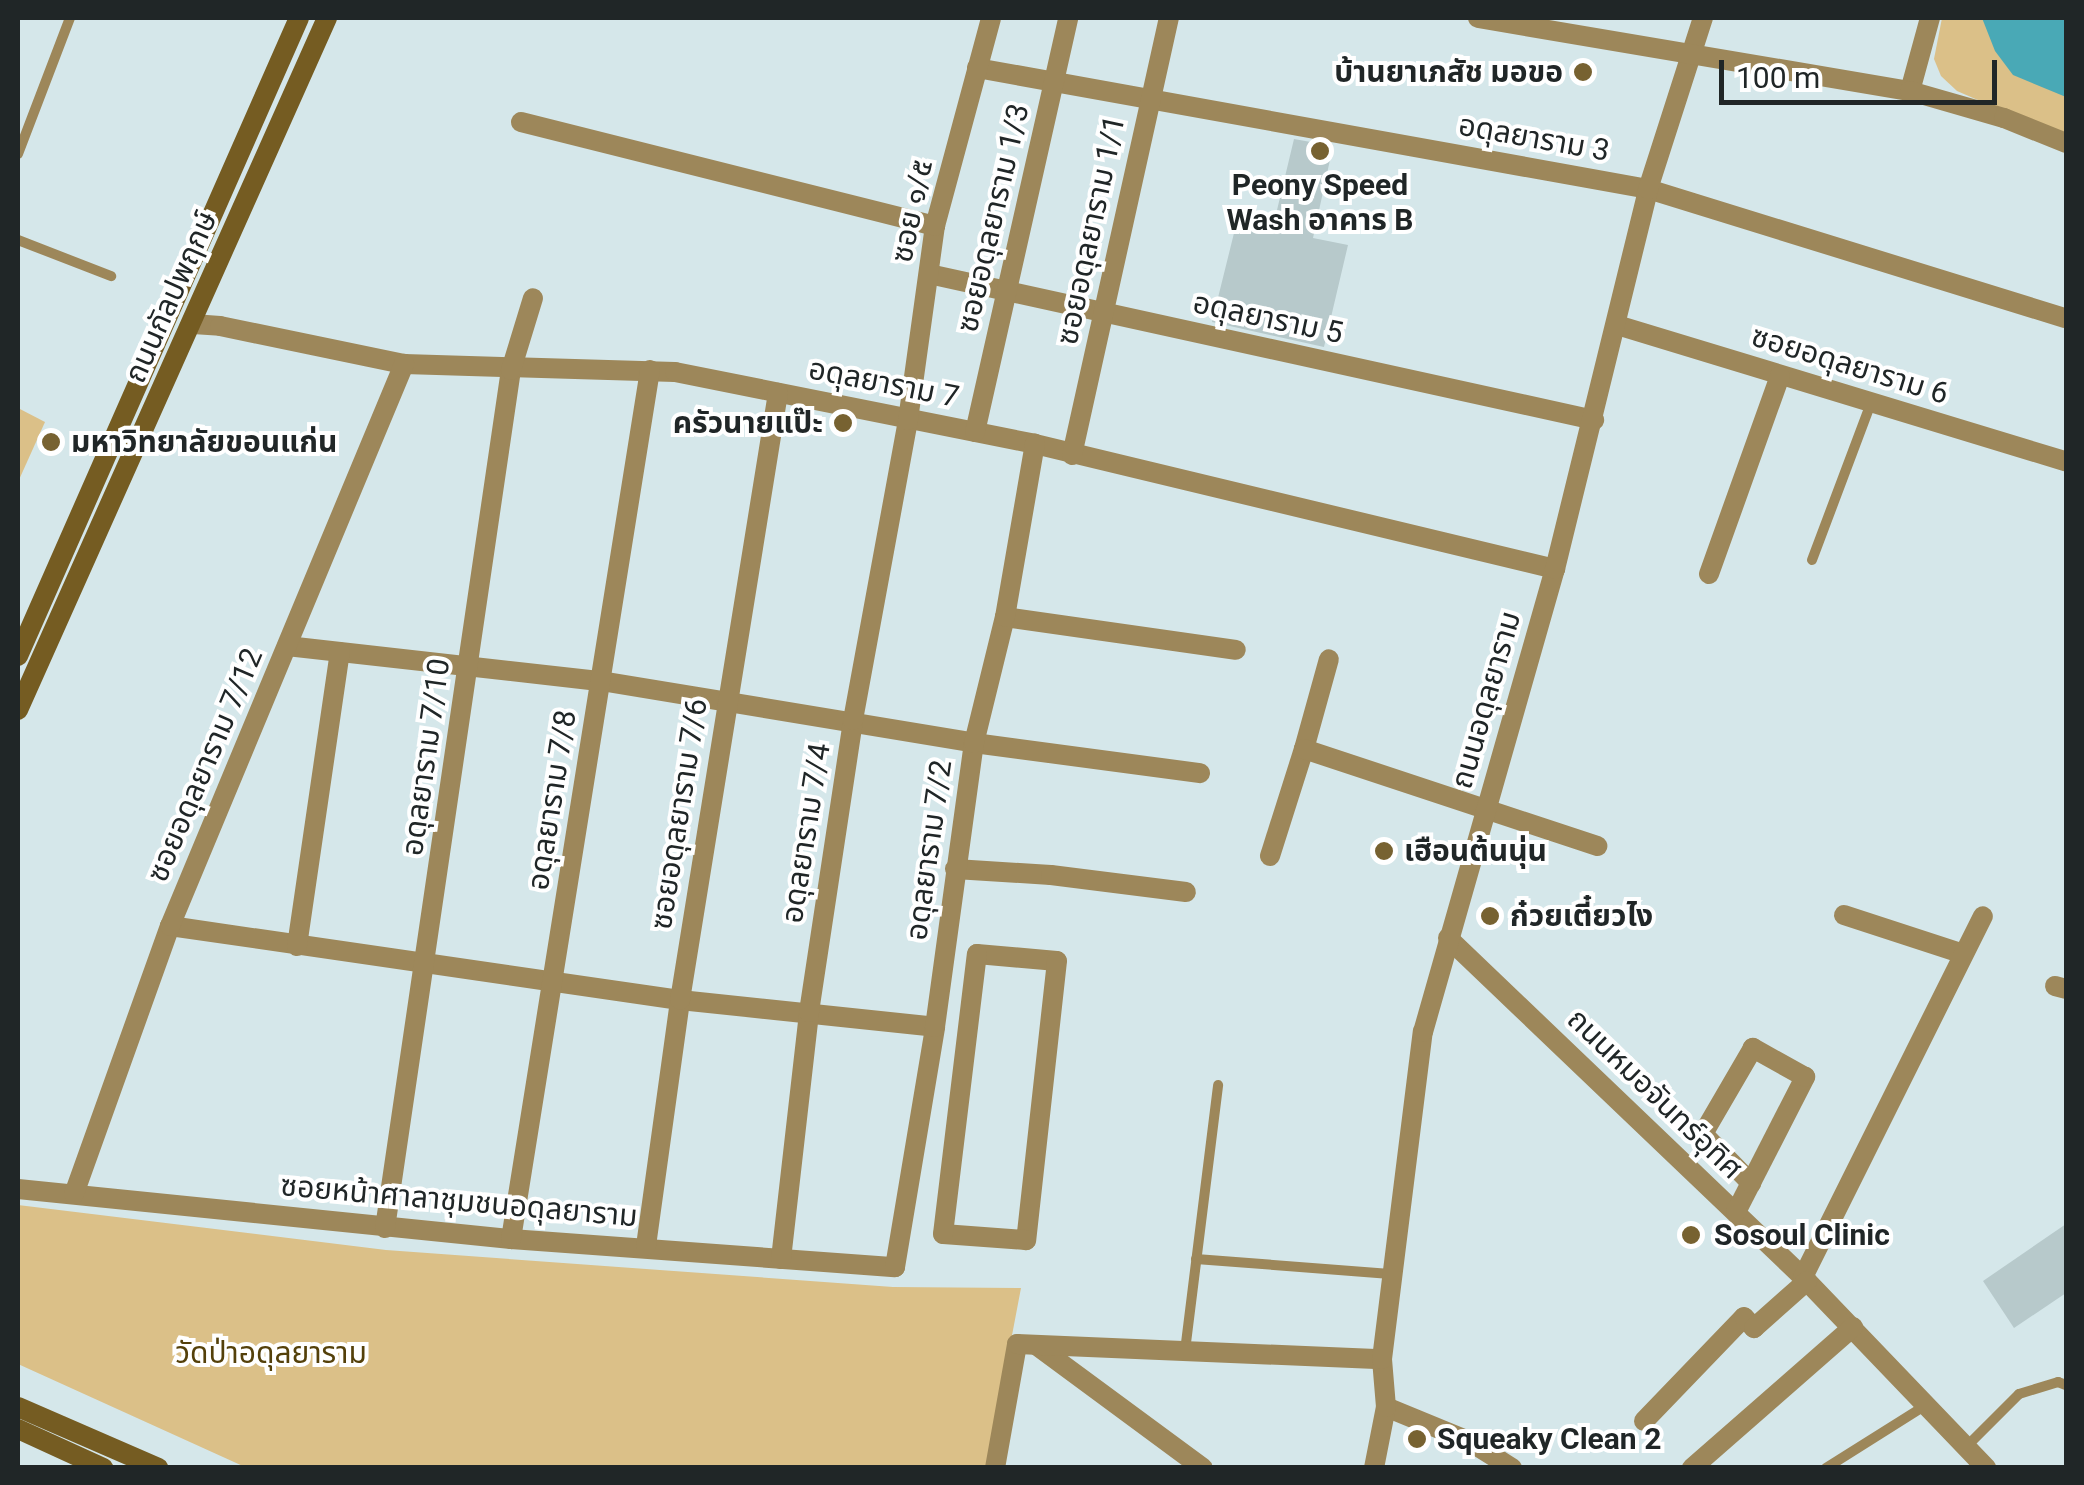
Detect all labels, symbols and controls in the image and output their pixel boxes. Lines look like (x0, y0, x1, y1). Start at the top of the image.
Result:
scale bar (1724, 40, 2002, 102)
place label: บ้านยาเภสัช มอขอ (1334, 54, 1563, 90)
text: 100 m (1736, 60, 1820, 95)
marker: บ้านยาเภสัช มอขอ (1572, 61, 1594, 83)
street label: ซอยอดุลยาราม 1/3 (949, 100, 1037, 336)
street label: อดุลยาราม 3 (1456, 107, 1612, 169)
street label: ซอยอดุลยาราม 1/1 (1049, 112, 1133, 348)
marker: Peony Speed Wash อาคาร B (1309, 140, 1331, 162)
street label: ซอย ๑/๕ (884, 156, 940, 266)
place label: Peony Speed Wash อาคาร B (1227, 167, 1413, 238)
street label: ถนนกัลปพฤกษ์ (117, 206, 225, 388)
street label: อดุลยาราม 5 (1190, 285, 1346, 351)
street label: ซอยอดุลยาราม 6 (1747, 318, 1953, 412)
street label: อดุลยาราม 7 (806, 351, 962, 415)
place label: ครัวนายแป๊ะ (673, 405, 823, 441)
marker: ครัวนายแป๊ะ (832, 412, 854, 434)
place label: มหาวิทยาลัยขอนแก่น (71, 424, 337, 460)
marker: มหาวิทยาลัยขอนแก่น (40, 431, 62, 453)
street label: ถนนอดุลยาราม (1443, 607, 1529, 793)
street label: ซอยอดุลยาราม 7/12 (140, 643, 270, 887)
street label: อดุลยาราม 7/10 (394, 656, 458, 858)
street label: ซอยอดุลยาราม 7/6 (643, 696, 715, 932)
street label: อดุลยาราม 7/8 (520, 707, 584, 893)
street label: อดุลยาราม 7/4 (774, 740, 838, 926)
street label: อดุลยาราม 7/2 (899, 758, 959, 942)
place label: เฮือนต้นนุ่น (1404, 833, 1547, 869)
marker: เฮือนต้นนุ่น (1373, 840, 1395, 862)
place label: ก๋วยเตี๋ยวไง (1510, 898, 1653, 934)
marker: ก๋วยเตี๋ยวไง (1479, 905, 1501, 927)
street label: ถนนหมอจันทร์อุทิศ (1560, 1001, 1750, 1187)
street label: ซอยหน้าศาลาชุมชนอดุลยาราม (279, 1167, 639, 1235)
place label: Sosoul Clinic (1714, 1217, 1890, 1253)
marker: Sosoul Clinic (1678, 1222, 1704, 1248)
park label: วัดป่าอดุลยาราม (175, 1335, 367, 1371)
place label: Squeaky Clean 2 (1437, 1421, 1661, 1457)
marker: Squeaky Clean 2 (1406, 1428, 1428, 1450)

